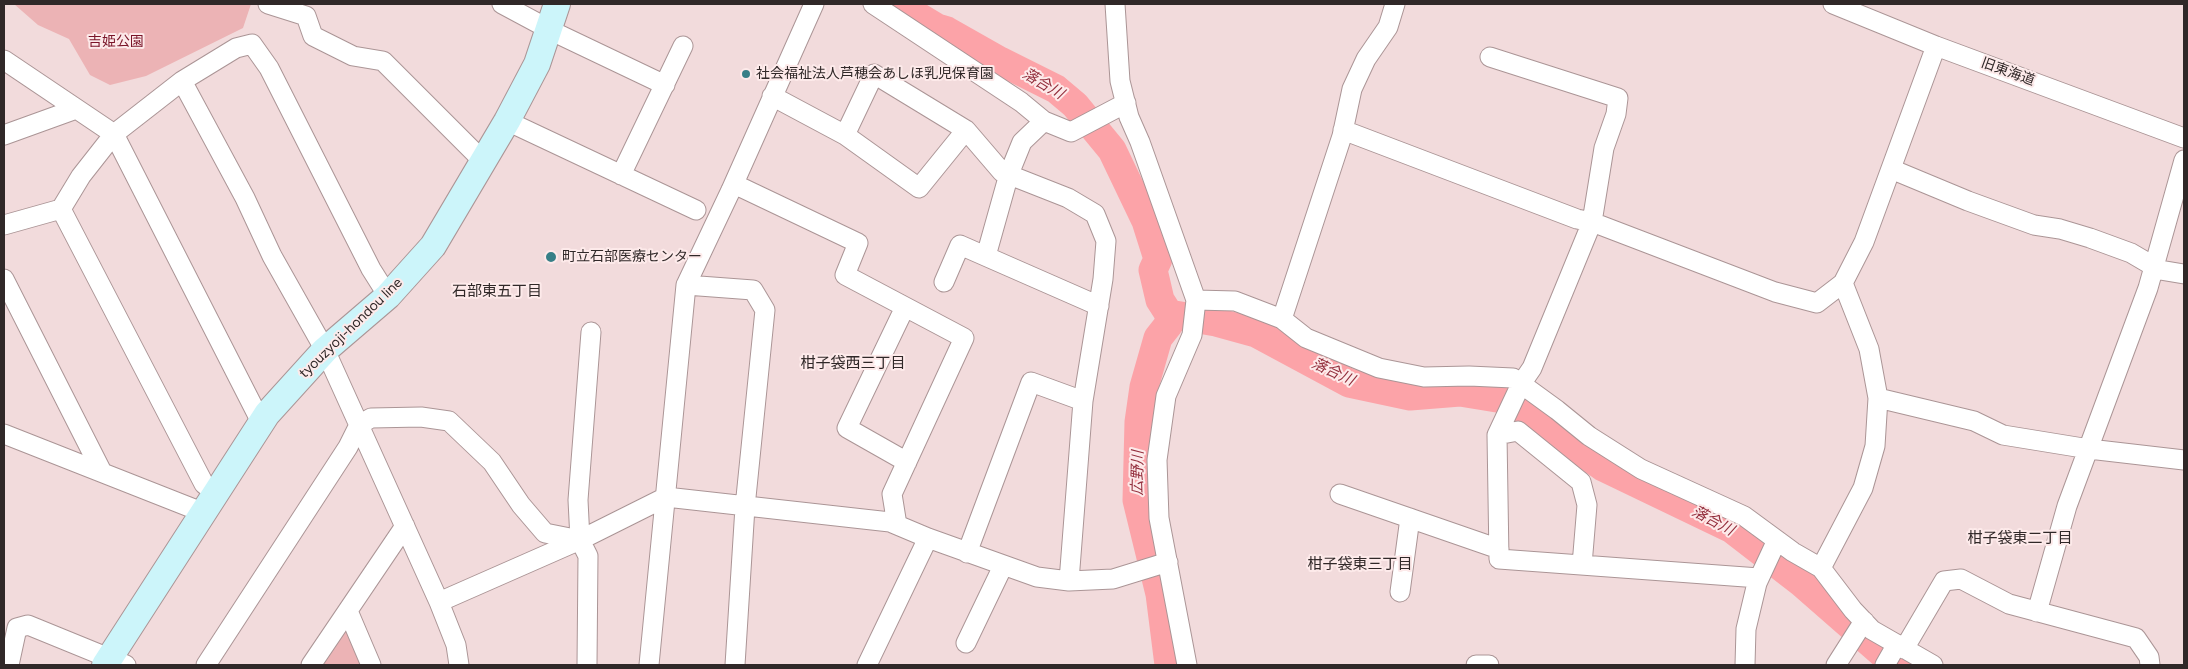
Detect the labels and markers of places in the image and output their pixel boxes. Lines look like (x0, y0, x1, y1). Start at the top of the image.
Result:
place label: 社会福祉法人芦穂会あしほ乳児保育園 (756, 66, 994, 82)
marker: 社会福祉法人芦穂会あしほ乳児保育園 (740, 68, 752, 80)
place label: 町立石部医療センター (562, 249, 702, 265)
marker: 町立石部医療センター (544, 250, 558, 264)

